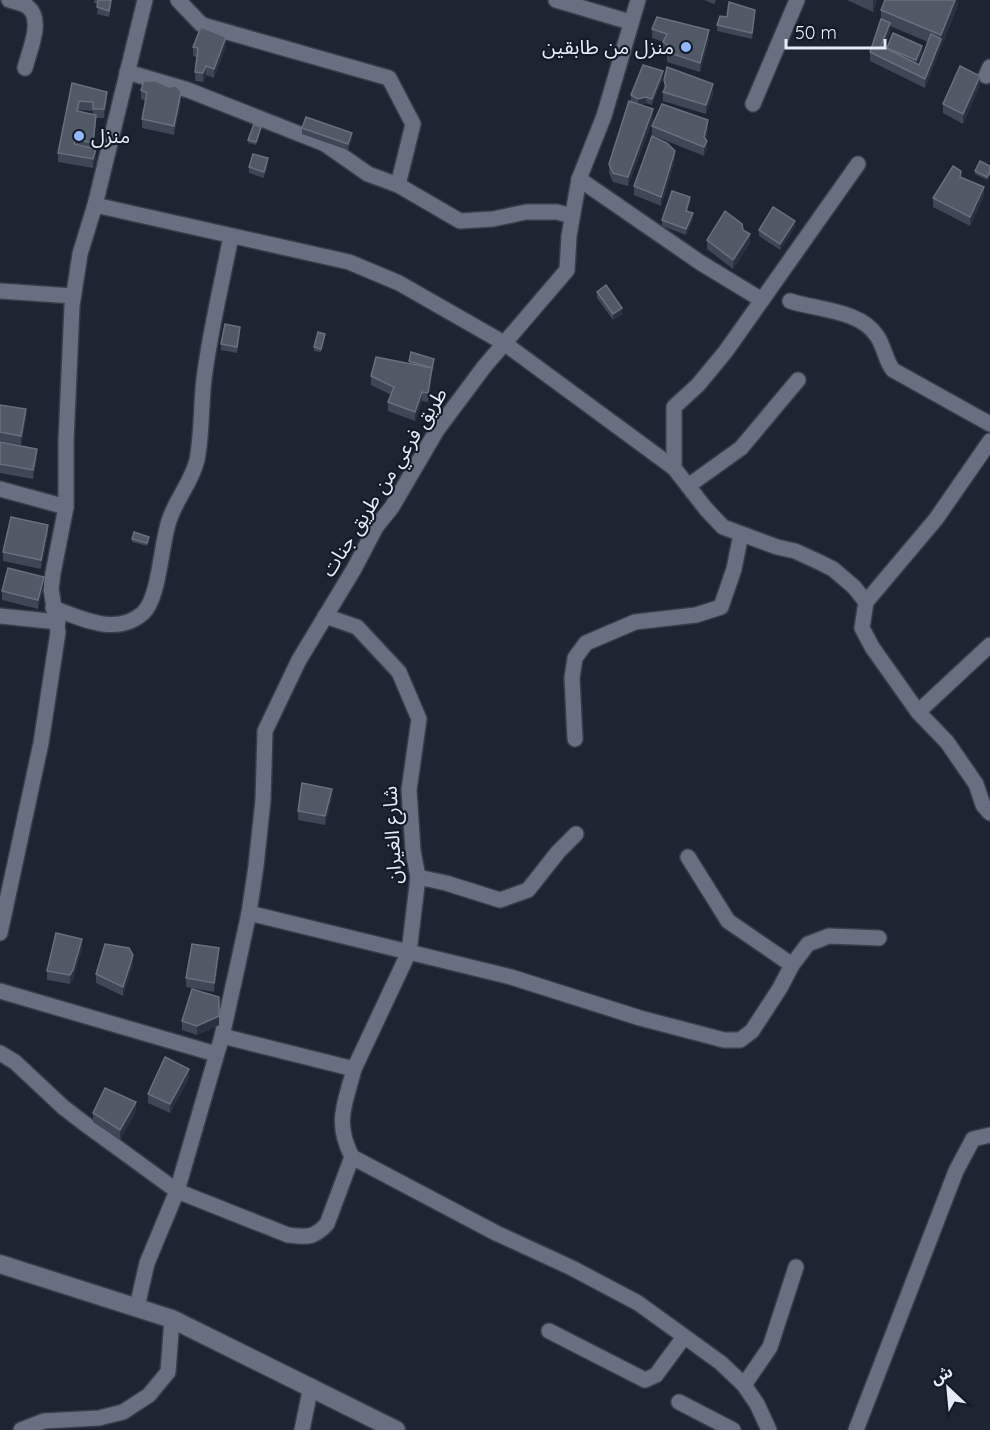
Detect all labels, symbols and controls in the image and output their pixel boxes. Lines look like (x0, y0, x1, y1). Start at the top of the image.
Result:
scale bar (786, 12, 885, 50)
text: 50 m (795, 21, 837, 44)
place label: منزل من طابقين (542, 34, 674, 59)
marker: منزل من طابقين (679, 40, 693, 54)
place label: منزل (91, 123, 130, 148)
marker: منزل (72, 129, 86, 143)
street label: طريق فرعي من طريق جنات (315, 383, 455, 583)
street label: شارع الغيران (376, 785, 410, 885)
north arrow (918, 1358, 978, 1418)
text: ش (927, 1361, 956, 1388)

